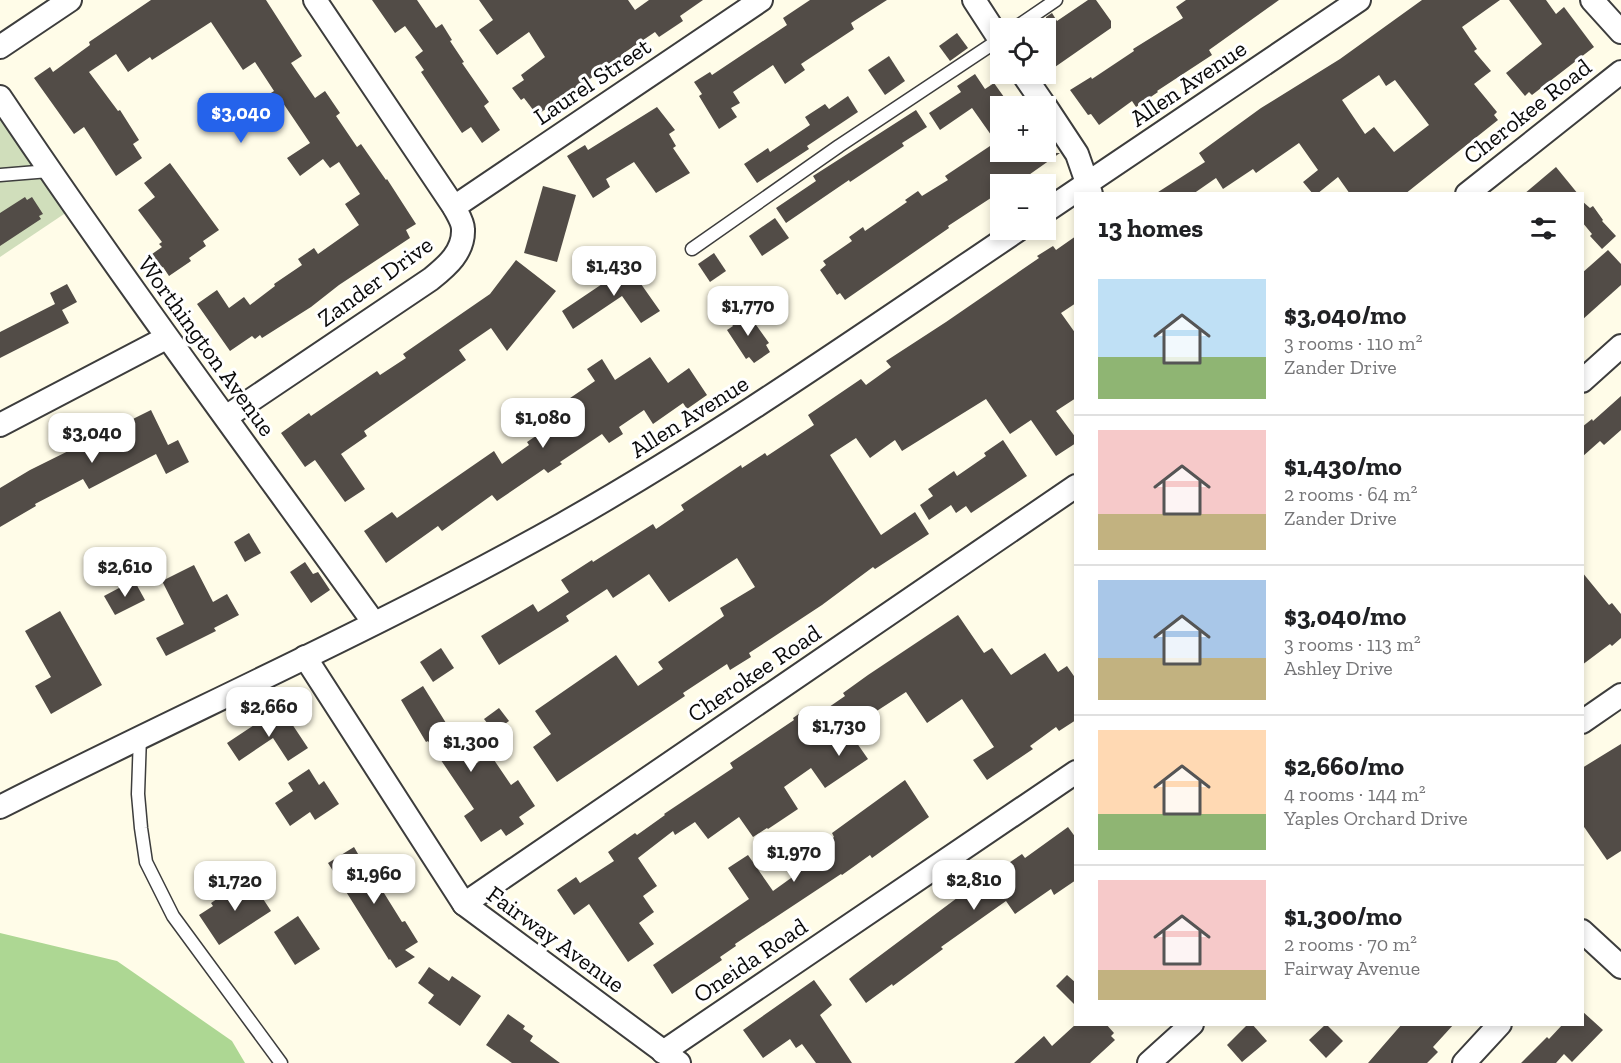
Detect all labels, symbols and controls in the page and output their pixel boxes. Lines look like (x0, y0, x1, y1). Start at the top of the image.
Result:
map controls (990, 18, 1056, 240)
button: locate (990, 18, 1056, 84)
street label: Laurel Street (528, 31, 656, 131)
street label: Allen Avenue (1124, 33, 1252, 133)
street label: Cherokee Road (1457, 52, 1597, 170)
pin: $3,040 (192, 93, 290, 144)
button: + (990, 96, 1056, 162)
text: $3,040 (211, 100, 271, 124)
button: − (990, 174, 1056, 240)
text: 13 homes (1098, 212, 1203, 244)
icon: filters (1527, 212, 1560, 245)
street label: Zander Drive (312, 230, 438, 332)
pin: $1,430 (565, 246, 663, 297)
street label: Worthington Avenue (132, 250, 282, 442)
text: $1,430 (586, 253, 642, 277)
pin: $1,770 (699, 286, 797, 337)
text: $1,770 (721, 293, 775, 317)
text: $3,040/mo (1284, 299, 1406, 331)
icon: home (1146, 303, 1218, 375)
text: 3 rooms · 110 m² (1284, 331, 1422, 355)
text: Zander Drive (1284, 355, 1397, 379)
street label: Allen Avenue (624, 368, 754, 464)
pin: $1,080 (494, 398, 592, 449)
text: $1,080 (515, 405, 571, 429)
pin: $3,040 (43, 413, 141, 464)
text: $3,040 (62, 420, 122, 444)
text: $1,430/mo (1284, 450, 1402, 482)
icon: home (1146, 454, 1218, 526)
text: 2 rooms · 64 m² (1284, 482, 1417, 506)
text: Zander Drive (1284, 506, 1397, 530)
pin: $2,610 (76, 547, 174, 598)
text: $2,610 (97, 554, 153, 578)
text: $3,040/mo (1284, 600, 1406, 632)
icon: home (1146, 604, 1218, 676)
street label: Cherokee Road (682, 618, 826, 728)
text: 3 rooms · 113 m² (1284, 632, 1421, 656)
text: Ashley Drive (1284, 656, 1393, 680)
pin: $2,660 (220, 687, 318, 738)
text: $2,660 (240, 694, 298, 718)
pin: $1,730 (790, 706, 888, 757)
text: $1,730 (812, 713, 866, 737)
pin: $1,300 (422, 722, 520, 773)
text: $1,300 (443, 729, 499, 753)
text: $2,660/mo (1284, 750, 1404, 782)
icon: home (1146, 754, 1218, 826)
text: 4 rooms · 144 m² (1284, 782, 1426, 806)
text: Yaples Orchard Drive (1284, 806, 1468, 830)
pin: $1,970 (745, 832, 843, 883)
text: $1,970 (767, 839, 821, 863)
pin: $1,960 (325, 854, 423, 905)
pin: $2,810 (925, 860, 1023, 911)
pin: $1,720 (186, 861, 284, 912)
text: $1,960 (346, 861, 402, 885)
text: $2,810 (946, 867, 1002, 891)
text: $1,720 (208, 868, 262, 892)
street label: Fairway Avenue (481, 879, 631, 999)
text: $1,300/mo (1284, 900, 1402, 932)
icon: home (1146, 904, 1218, 976)
street label: Oneida Road (688, 911, 812, 1009)
text: 2 rooms · 70 m² (1284, 932, 1417, 956)
text: Fairway Avenue (1284, 956, 1420, 980)

